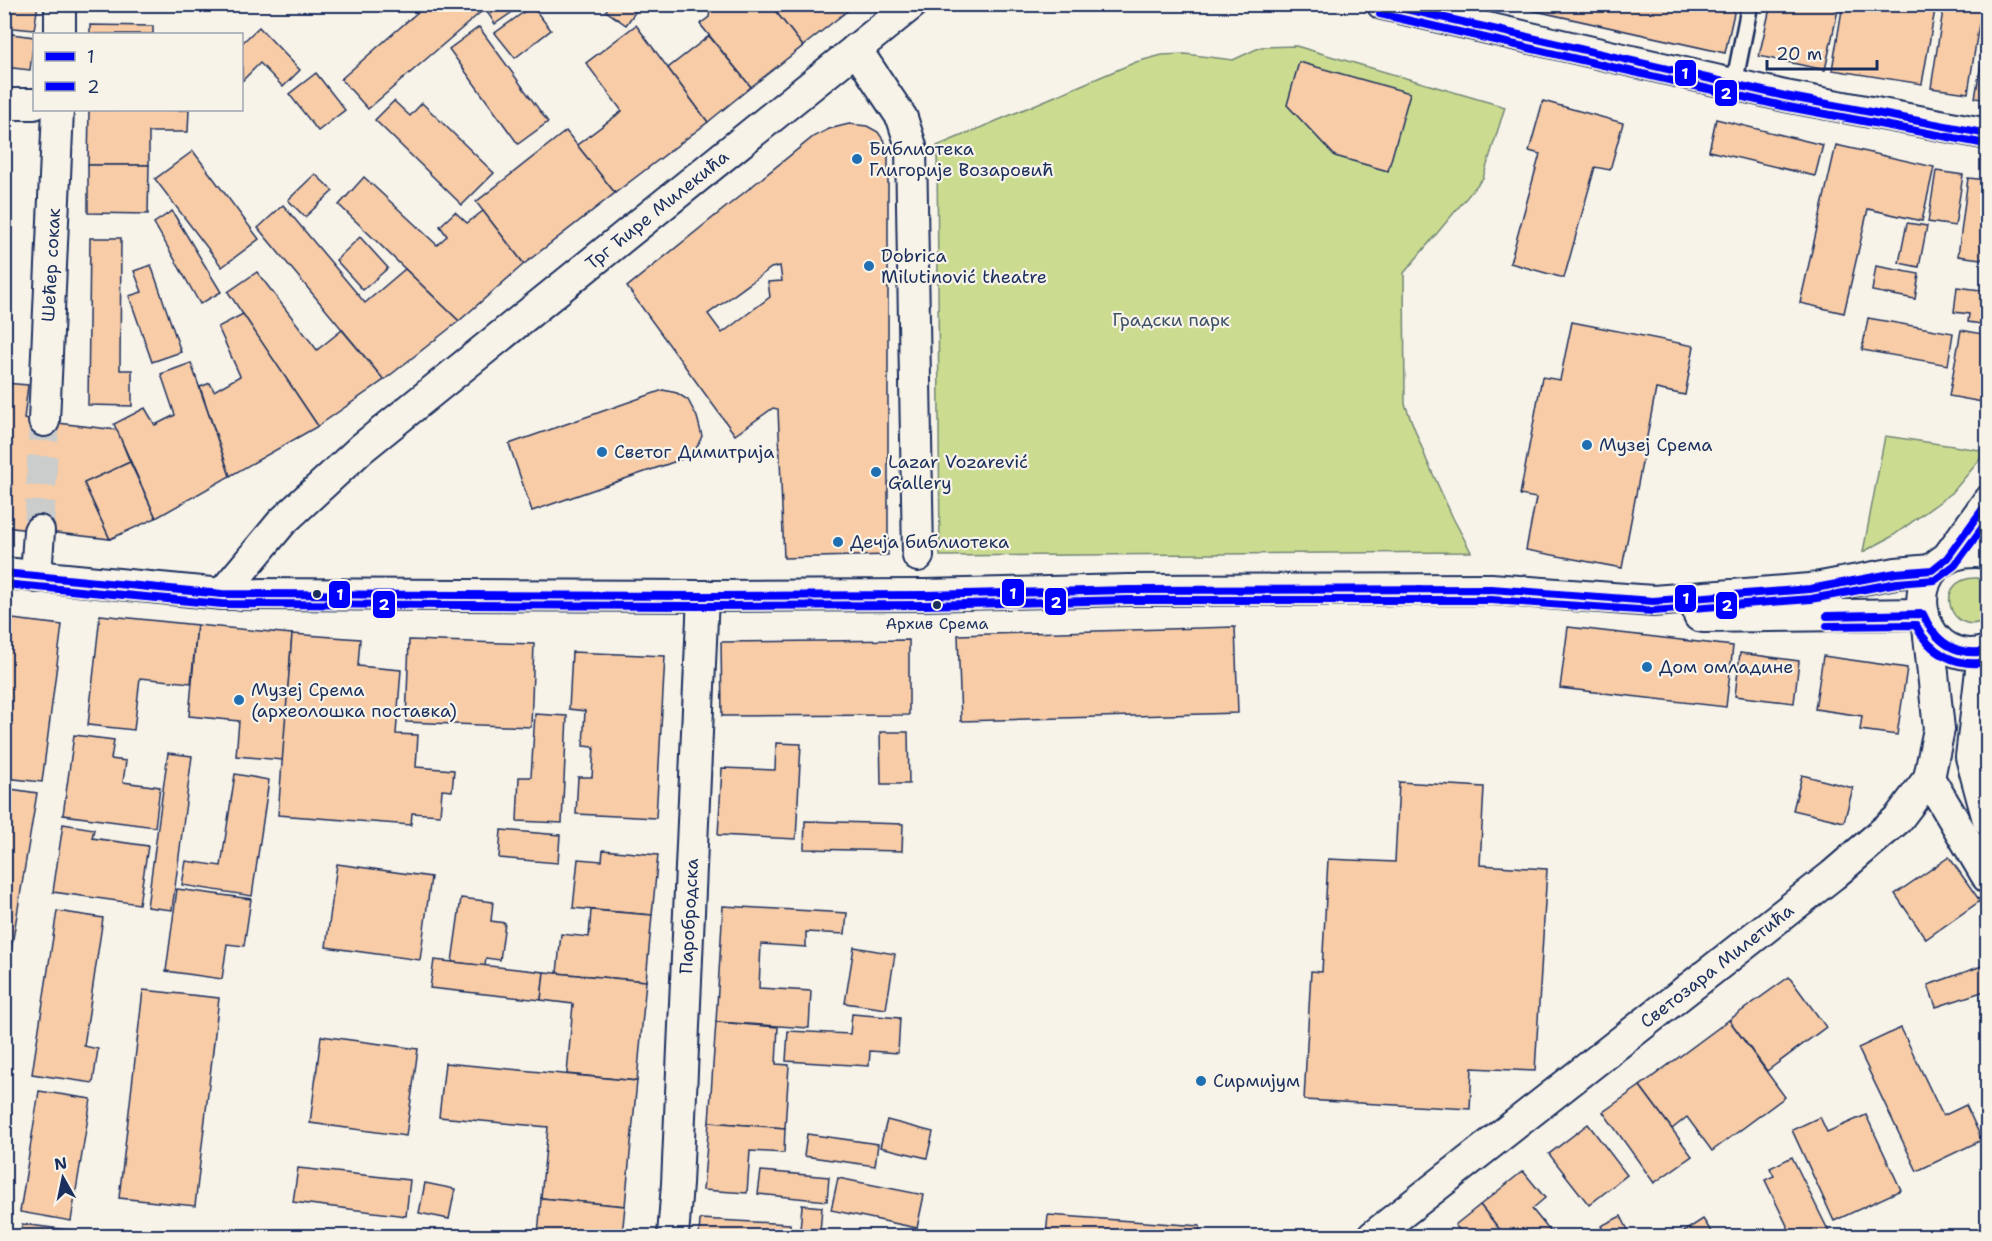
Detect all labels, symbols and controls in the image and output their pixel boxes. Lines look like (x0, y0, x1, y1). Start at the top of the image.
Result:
legend (33, 33, 243, 111)
scale bar (1767, 33, 1876, 71)
text: 20 m (1776, 42, 1822, 66)
text: 1 (87, 45, 95, 69)
line badge: 1 (1674, 59, 1697, 87)
text: 1 (1681, 63, 1689, 84)
text: 2 (87, 75, 100, 99)
line badge: 2 (1714, 79, 1738, 107)
text: 2 (1720, 83, 1732, 104)
place label: Библиотека Глигорије Возаровић (869, 137, 1054, 182)
street label: Трг Ћире Милекића (580, 145, 734, 275)
marker: Библиотека Глигорије Возаровић (850, 152, 864, 166)
street label: Шећер сокак (36, 207, 66, 323)
place label: Dobrica Milutinović theatre (881, 244, 1047, 289)
marker: Dobrica Milutinović theatre (862, 259, 876, 273)
park label: Градски парк (1112, 308, 1230, 332)
place label: Музеј Срема (1599, 433, 1713, 457)
marker: Музеј Срема (1580, 438, 1594, 452)
place label: Светог Димитрија (614, 440, 774, 464)
marker: Светог Димитрија (595, 445, 609, 459)
place label: Lazar Vozarević Gallery (888, 450, 1028, 495)
marker: Lazar Vozarević Gallery (869, 465, 883, 479)
place label: Дечја библиотека (850, 530, 1009, 554)
marker: Дечја библиотека (831, 535, 845, 549)
line badge: 1 (1001, 578, 1025, 607)
line badge: 1 (328, 580, 351, 609)
text: 1 (1009, 583, 1017, 604)
text: 1 (336, 584, 344, 605)
line badge: 1 (1674, 584, 1697, 613)
line badge: 2 (1044, 587, 1067, 616)
unlabelled marker (311, 588, 323, 600)
text: 1 (1682, 588, 1690, 609)
line badge: 2 (372, 590, 396, 619)
line badge: 2 (1715, 591, 1738, 620)
text: 2 (1050, 592, 1062, 613)
text: 2 (378, 594, 390, 615)
text: 2 (1721, 595, 1733, 616)
marker: Архив Срема (931, 599, 943, 611)
place label: Архив Срема (885, 613, 989, 634)
place label: Дом омладине (1659, 655, 1793, 679)
marker: Дом омладине (1640, 660, 1654, 674)
place label: Музеј Срема (археолошка поставка) (251, 678, 457, 723)
marker: Музеј Срема (археолошка поставка) (232, 693, 246, 707)
street label: Паробродска (674, 858, 704, 974)
street label: Светозара Милетића (1635, 898, 1799, 1034)
place label: Сирмијум (1213, 1069, 1300, 1093)
marker: Сирмијум (1194, 1074, 1208, 1088)
north arrow (33, 1148, 93, 1208)
text: N (53, 1152, 69, 1175)

